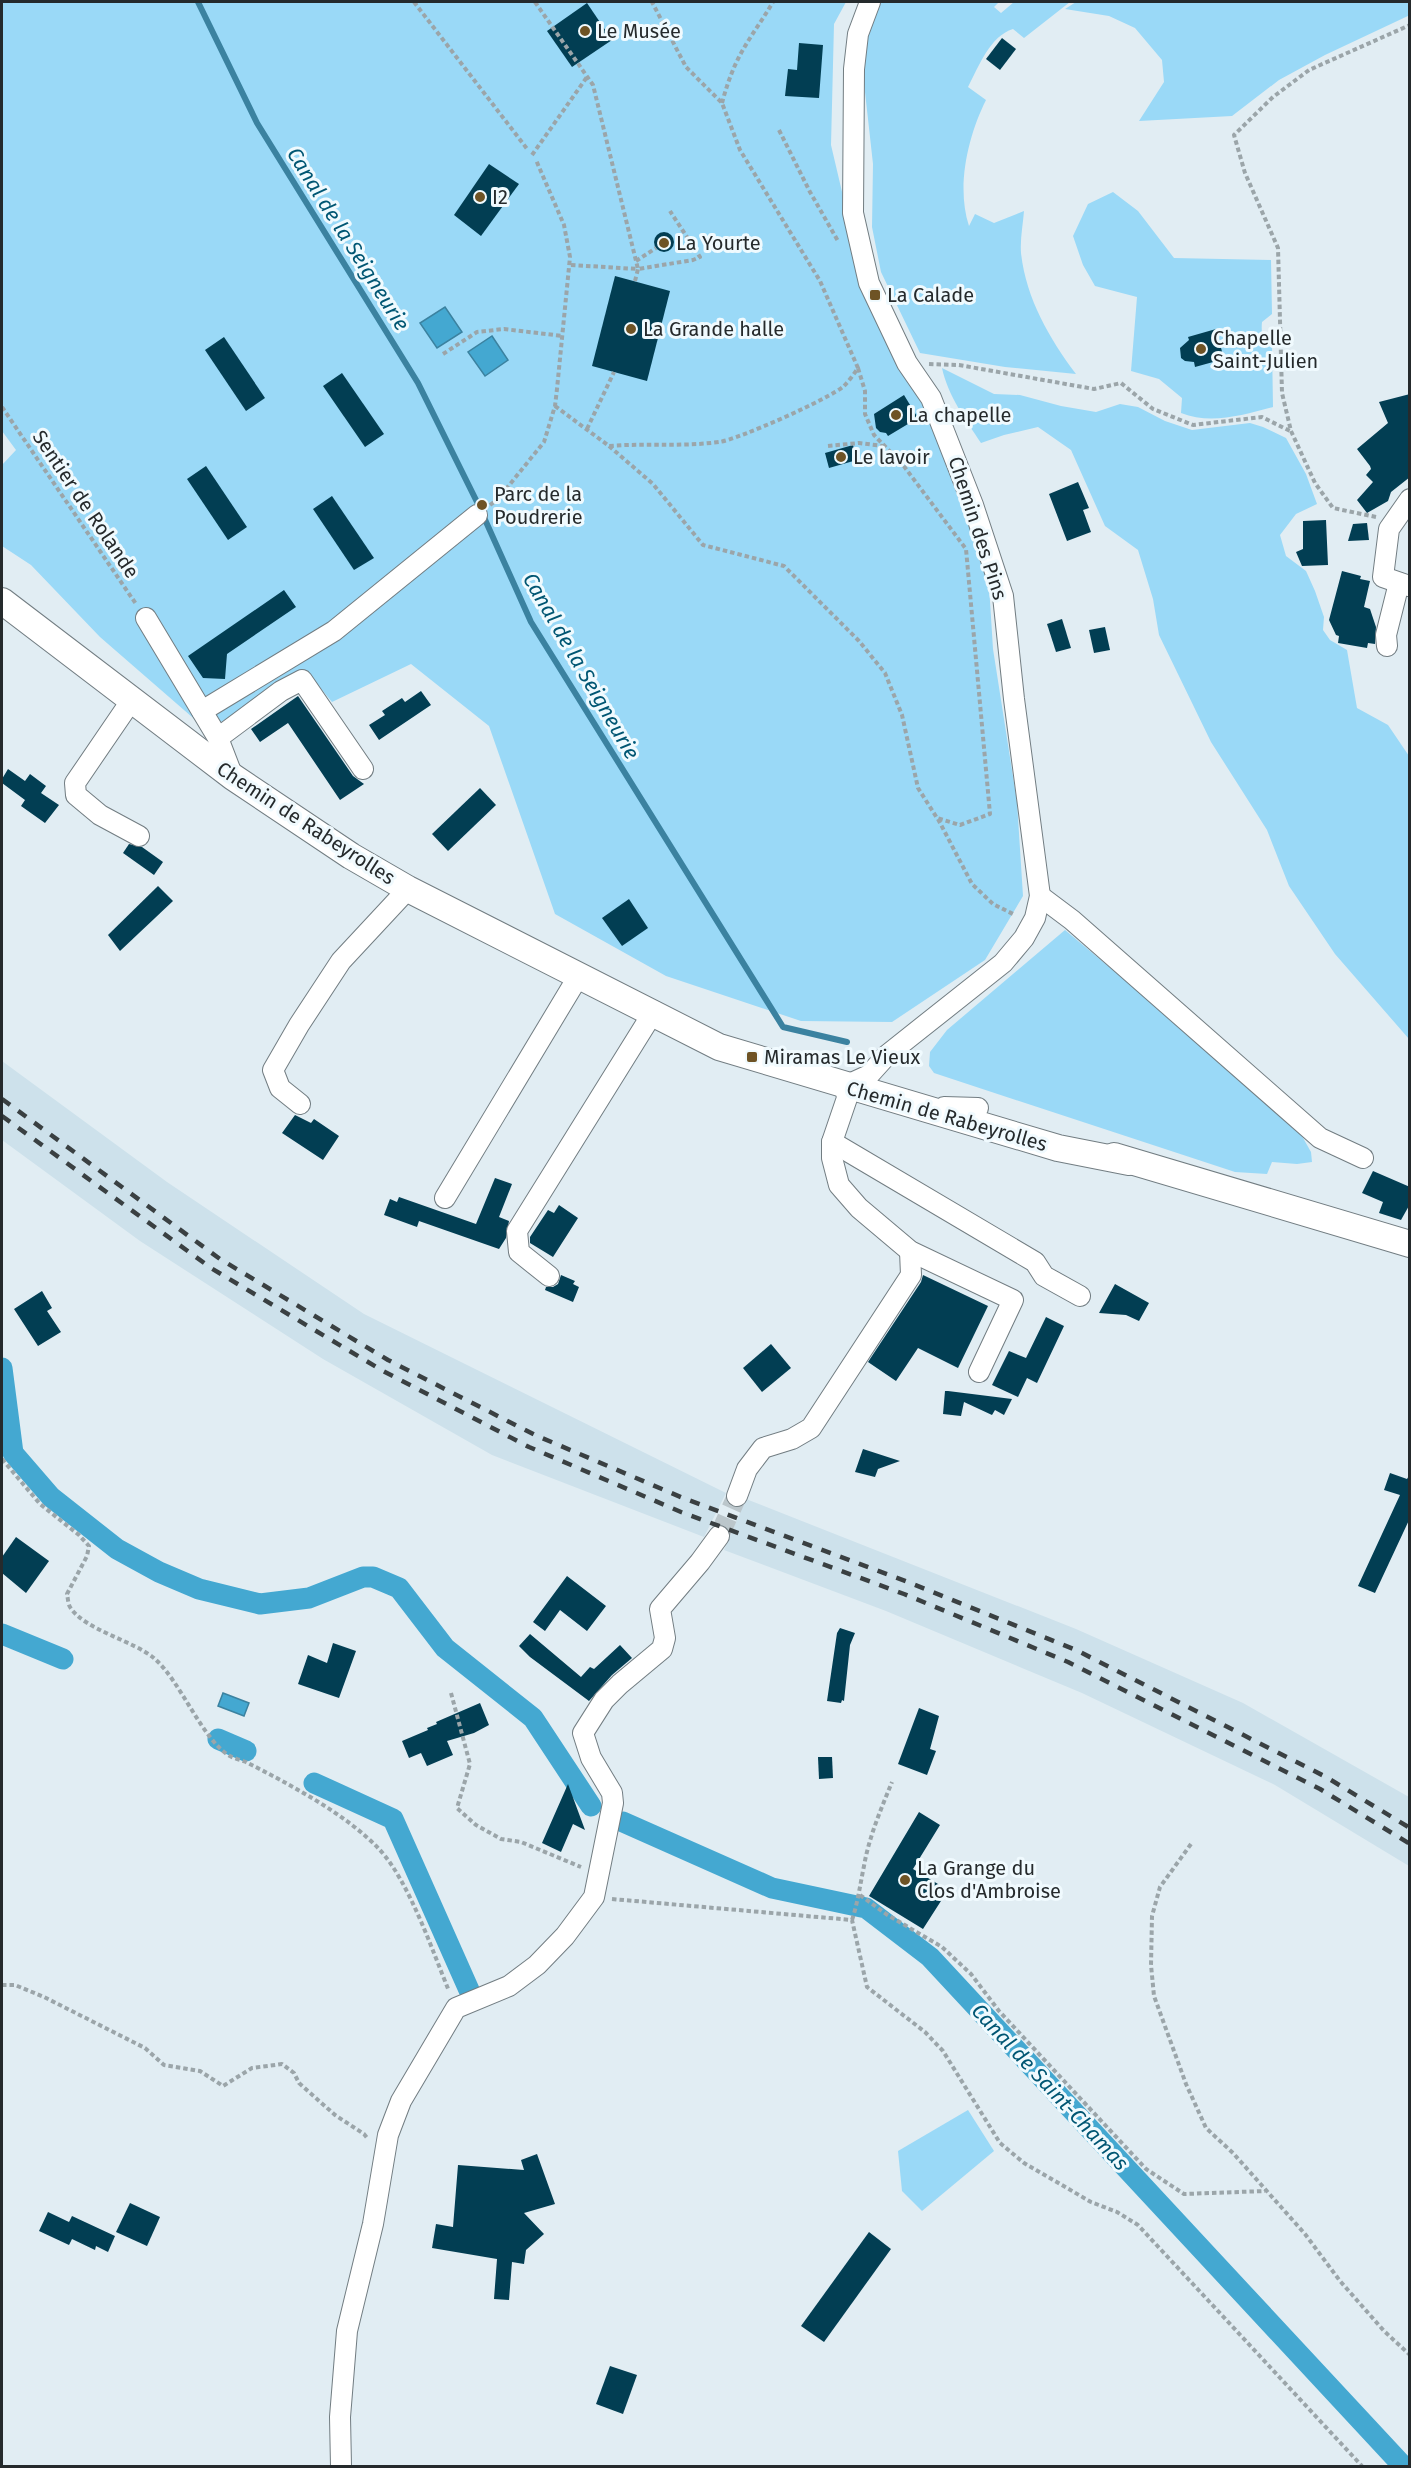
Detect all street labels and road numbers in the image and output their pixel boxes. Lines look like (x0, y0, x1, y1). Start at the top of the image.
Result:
street label: Sentier de Rolande (28, 426, 144, 582)
street label: Chemin des Pins (944, 453, 1012, 603)
street label: Chemin de Rabeyrolles (212, 756, 400, 890)
street label: Chemin de Rabeyrolles (844, 1076, 1050, 1156)

